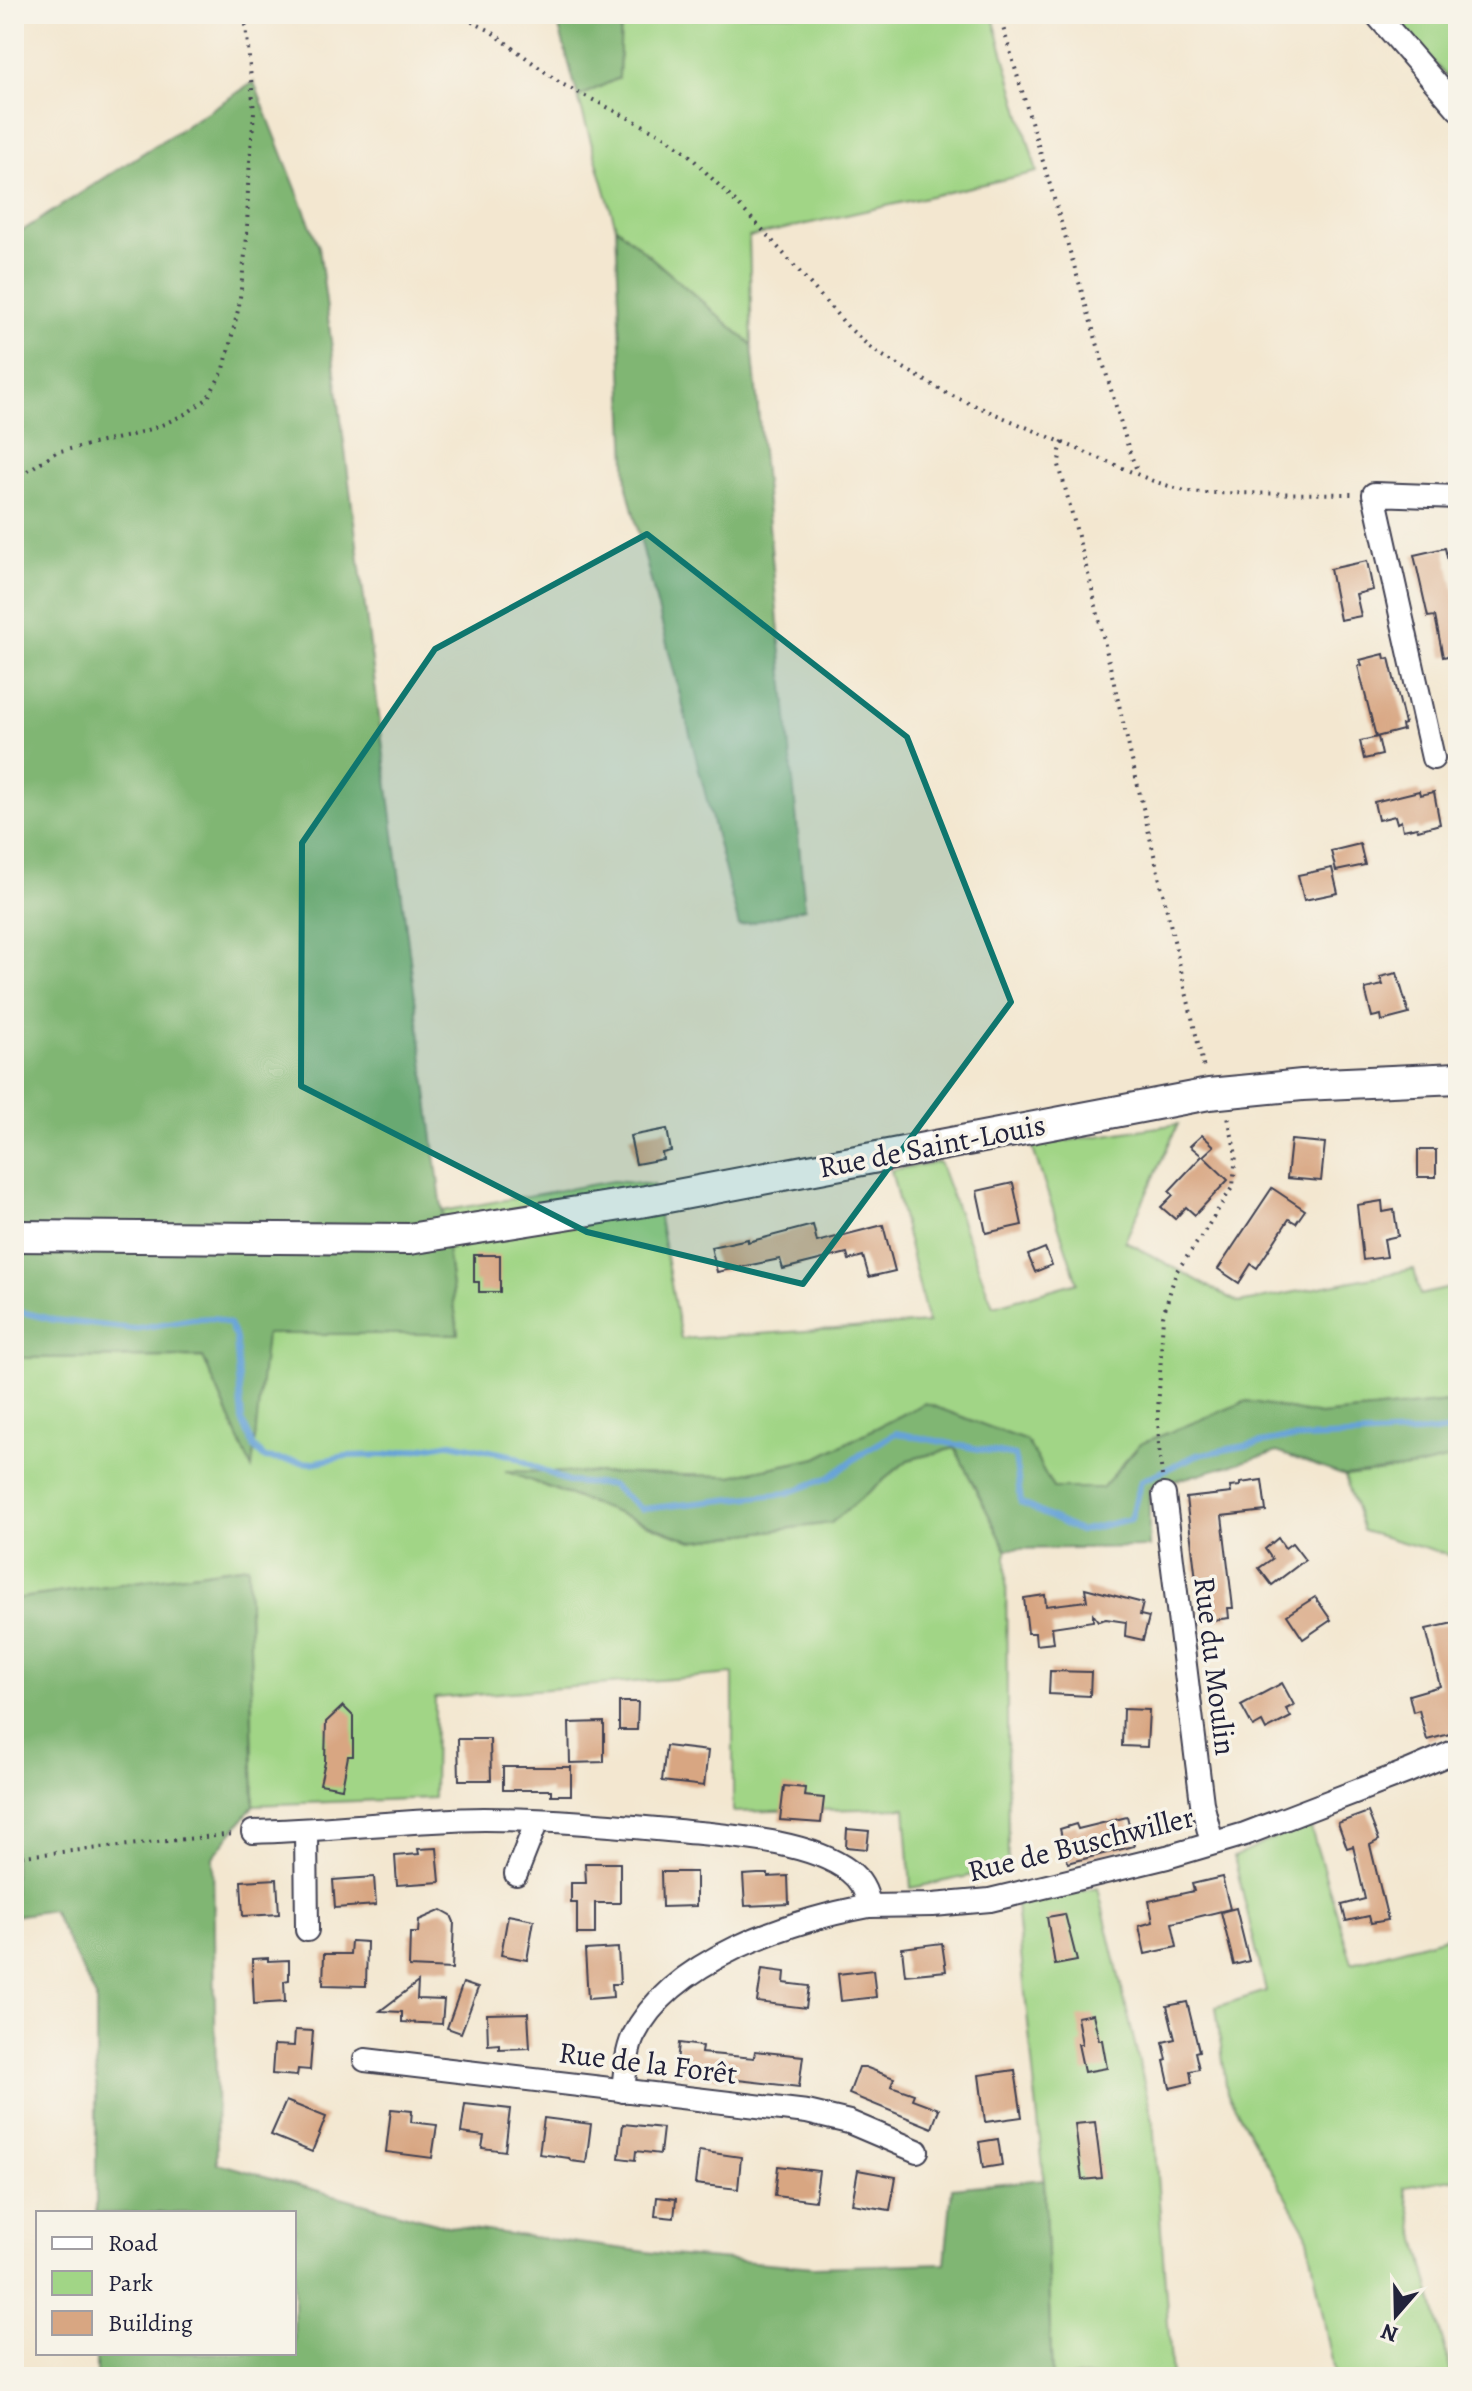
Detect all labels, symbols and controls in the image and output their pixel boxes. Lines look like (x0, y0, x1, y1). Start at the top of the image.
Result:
street label: Rue de Saint-Louis (815, 1104, 1049, 1188)
street label: Rue du Moulin (1184, 1574, 1246, 1758)
street label: Rue de Buschwiller (964, 1797, 1198, 1891)
street label: Rue de la Forêt (557, 2032, 739, 2094)
legend (36, 2211, 296, 2355)
text: Road (108, 2227, 158, 2259)
text: Park (108, 2267, 153, 2299)
north arrow (1356, 2275, 1436, 2355)
text: Building (108, 2307, 193, 2339)
text: N (1377, 2316, 1402, 2350)

